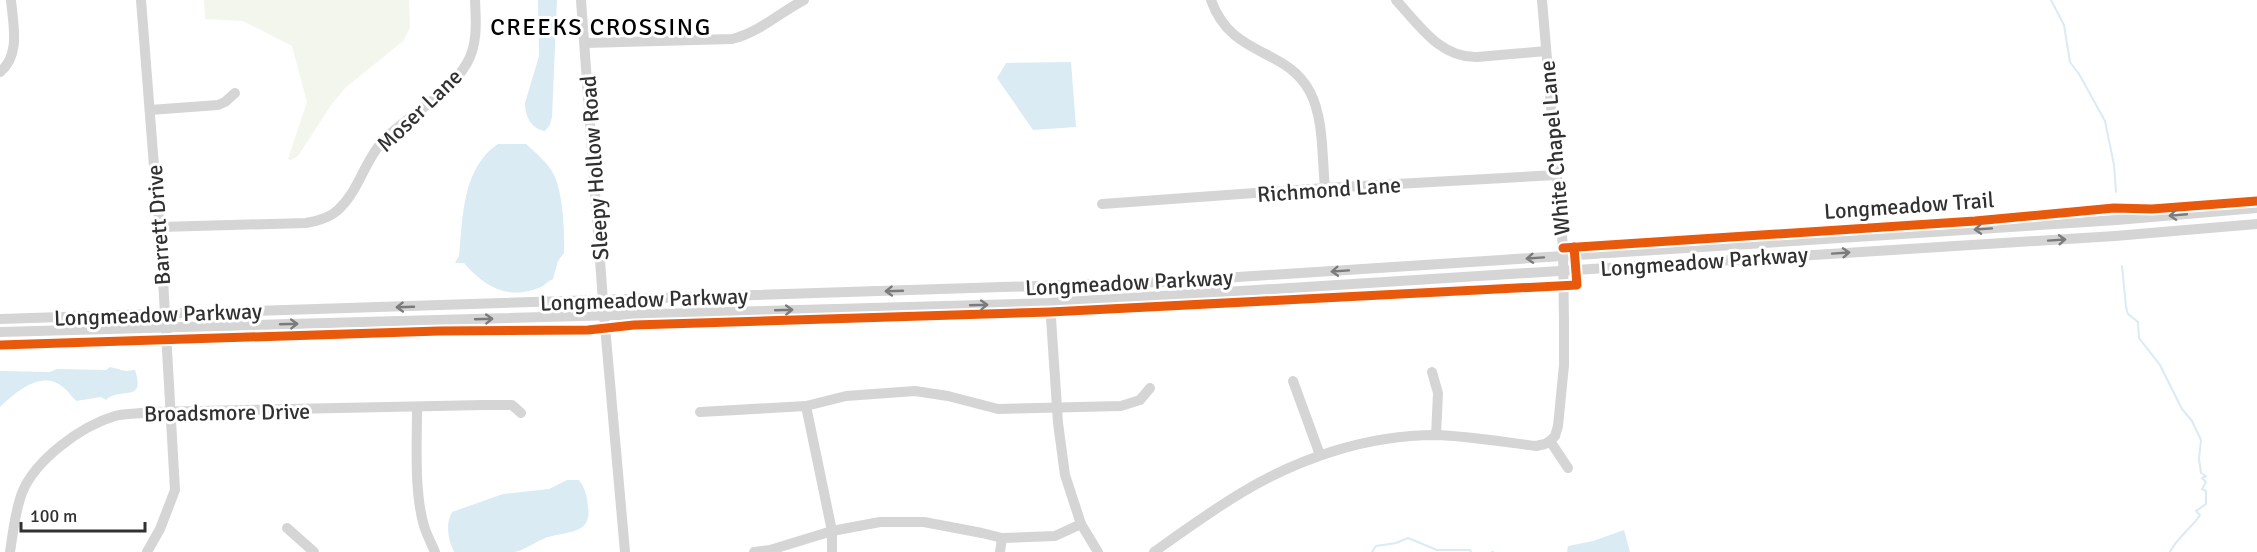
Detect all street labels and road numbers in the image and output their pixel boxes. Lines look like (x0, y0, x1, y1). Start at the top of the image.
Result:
street label: White Chapel Lane (1533, 59, 1576, 237)
street label: Moser Lane (371, 63, 468, 158)
street label: Sleepy Hollow Road (575, 75, 614, 261)
street label: Barrett Drive (141, 164, 176, 286)
street label: Richmond Lane (1256, 171, 1402, 208)
street label: Longmeadow Trail (1823, 186, 1995, 225)
street label: Longmeadow Parkway (1599, 241, 1810, 282)
street label: Longmeadow Parkway (1024, 264, 1234, 301)
street label: Longmeadow Parkway (539, 282, 749, 317)
street label: Longmeadow Parkway (53, 297, 263, 332)
street label: Broadsmore Drive (144, 398, 310, 427)

